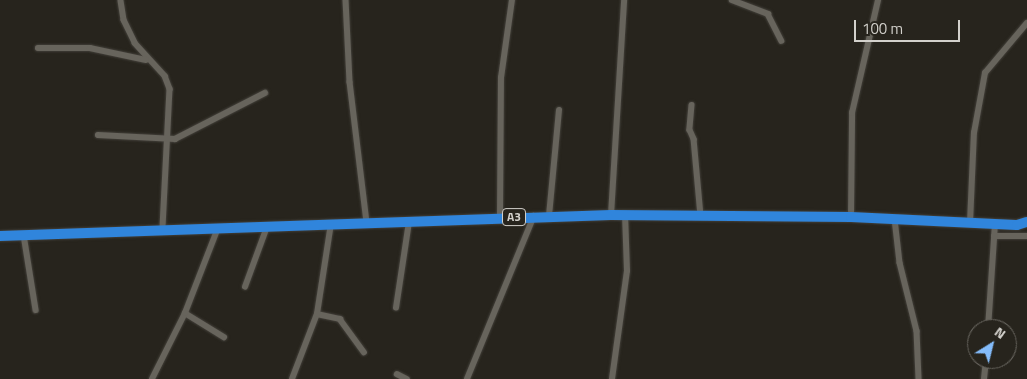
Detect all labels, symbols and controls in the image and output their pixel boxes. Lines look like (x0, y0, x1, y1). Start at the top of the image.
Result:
scale bar (857, 10, 963, 42)
text: 100 m (862, 17, 903, 40)
road number: A3 (502, 208, 526, 226)
north arrow (967, 319, 1017, 369)
text: N (990, 321, 1011, 344)

